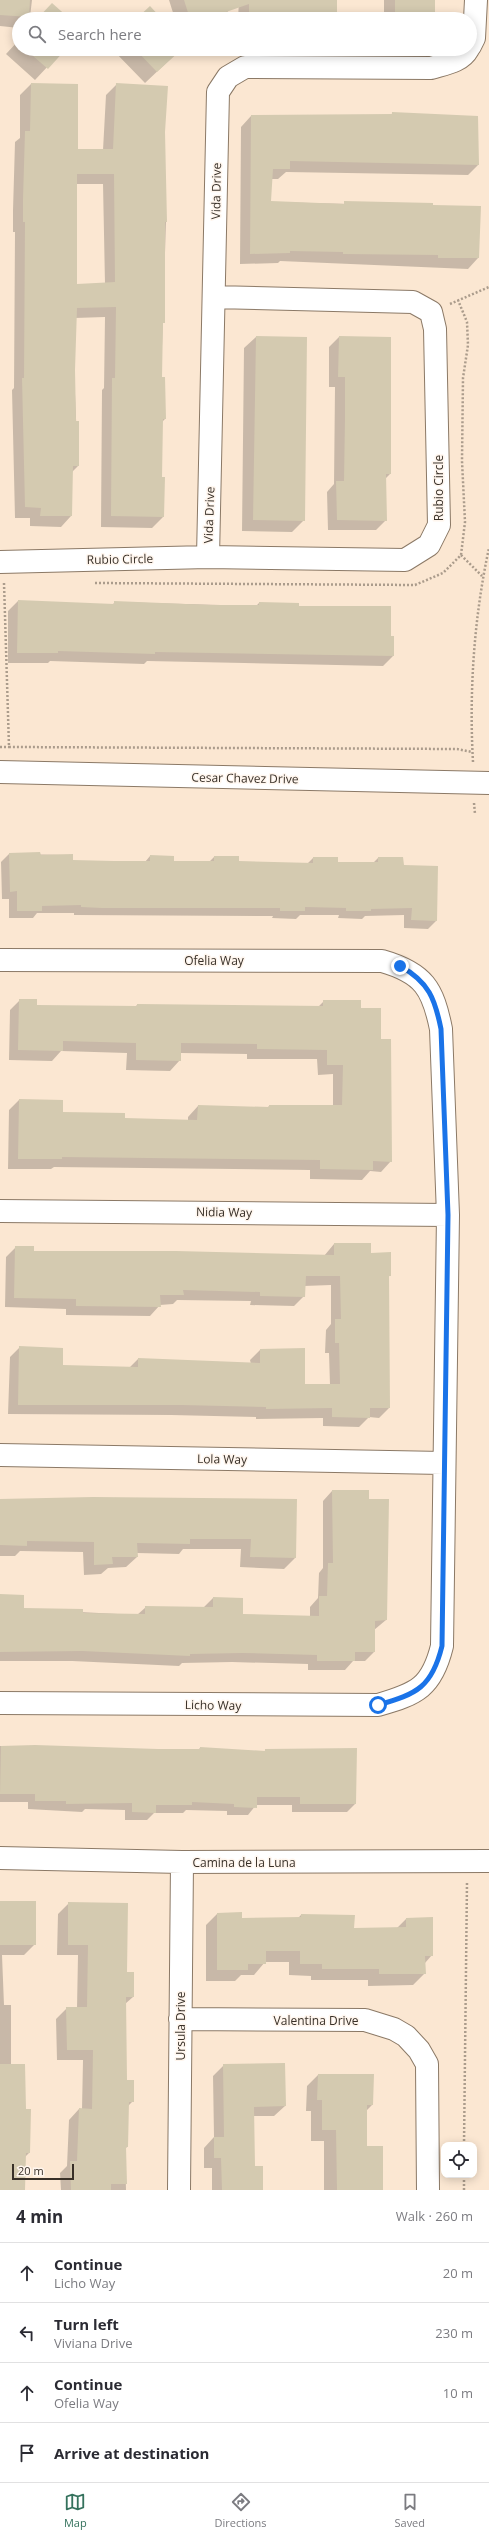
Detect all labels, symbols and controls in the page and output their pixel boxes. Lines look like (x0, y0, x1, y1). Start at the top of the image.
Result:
search box (12, 12, 477, 56)
icon: search (26, 23, 48, 45)
text: Search here (58, 24, 142, 44)
street label: Vida Drive (207, 162, 225, 219)
street label: Rubio Circle (430, 455, 447, 521)
street label: Vida Drive (200, 486, 218, 544)
street label: Rubio Circle (87, 550, 154, 568)
street label: Cesar Chavez Drive (191, 769, 299, 787)
street label: Ofelia Way (184, 952, 245, 969)
route end (391, 957, 409, 975)
street label: Nidia Way (196, 1203, 253, 1221)
street label: Lola Way (197, 1450, 248, 1468)
street label: Licho Way (185, 1696, 242, 1714)
route start (369, 1696, 387, 1714)
street label: Camina de la Luna (192, 1854, 296, 1871)
street label: Ursula Drive (172, 1991, 189, 2060)
street label: Valentina Drive (274, 2012, 359, 2029)
map controls (441, 2142, 477, 2178)
button: locate (441, 2142, 477, 2178)
scale bar (12, 2162, 74, 2181)
text: 20 m (18, 2163, 44, 2178)
text: 4 min (16, 2205, 63, 2228)
text: Walk · 260 m (396, 2207, 473, 2225)
text: Continue (54, 2254, 122, 2274)
icon: ahead (16, 2262, 38, 2284)
text: 20 m (443, 2264, 473, 2282)
text: Licho Way (54, 2274, 115, 2292)
text: Turn left (54, 2314, 119, 2334)
icon: left (16, 2322, 38, 2344)
text: 230 m (435, 2324, 473, 2342)
text: Viviana Drive (54, 2334, 132, 2352)
text: Continue (54, 2374, 122, 2394)
icon: ahead (16, 2382, 38, 2404)
text: 10 m (443, 2384, 473, 2402)
text: Ofelia Way (54, 2394, 119, 2412)
icon: arrive (16, 2442, 38, 2464)
text: Arrive at destination (54, 2443, 209, 2463)
tab: Map (64, 2491, 87, 2530)
tab: Directions (215, 2491, 267, 2530)
tab: Saved (394, 2491, 425, 2530)

